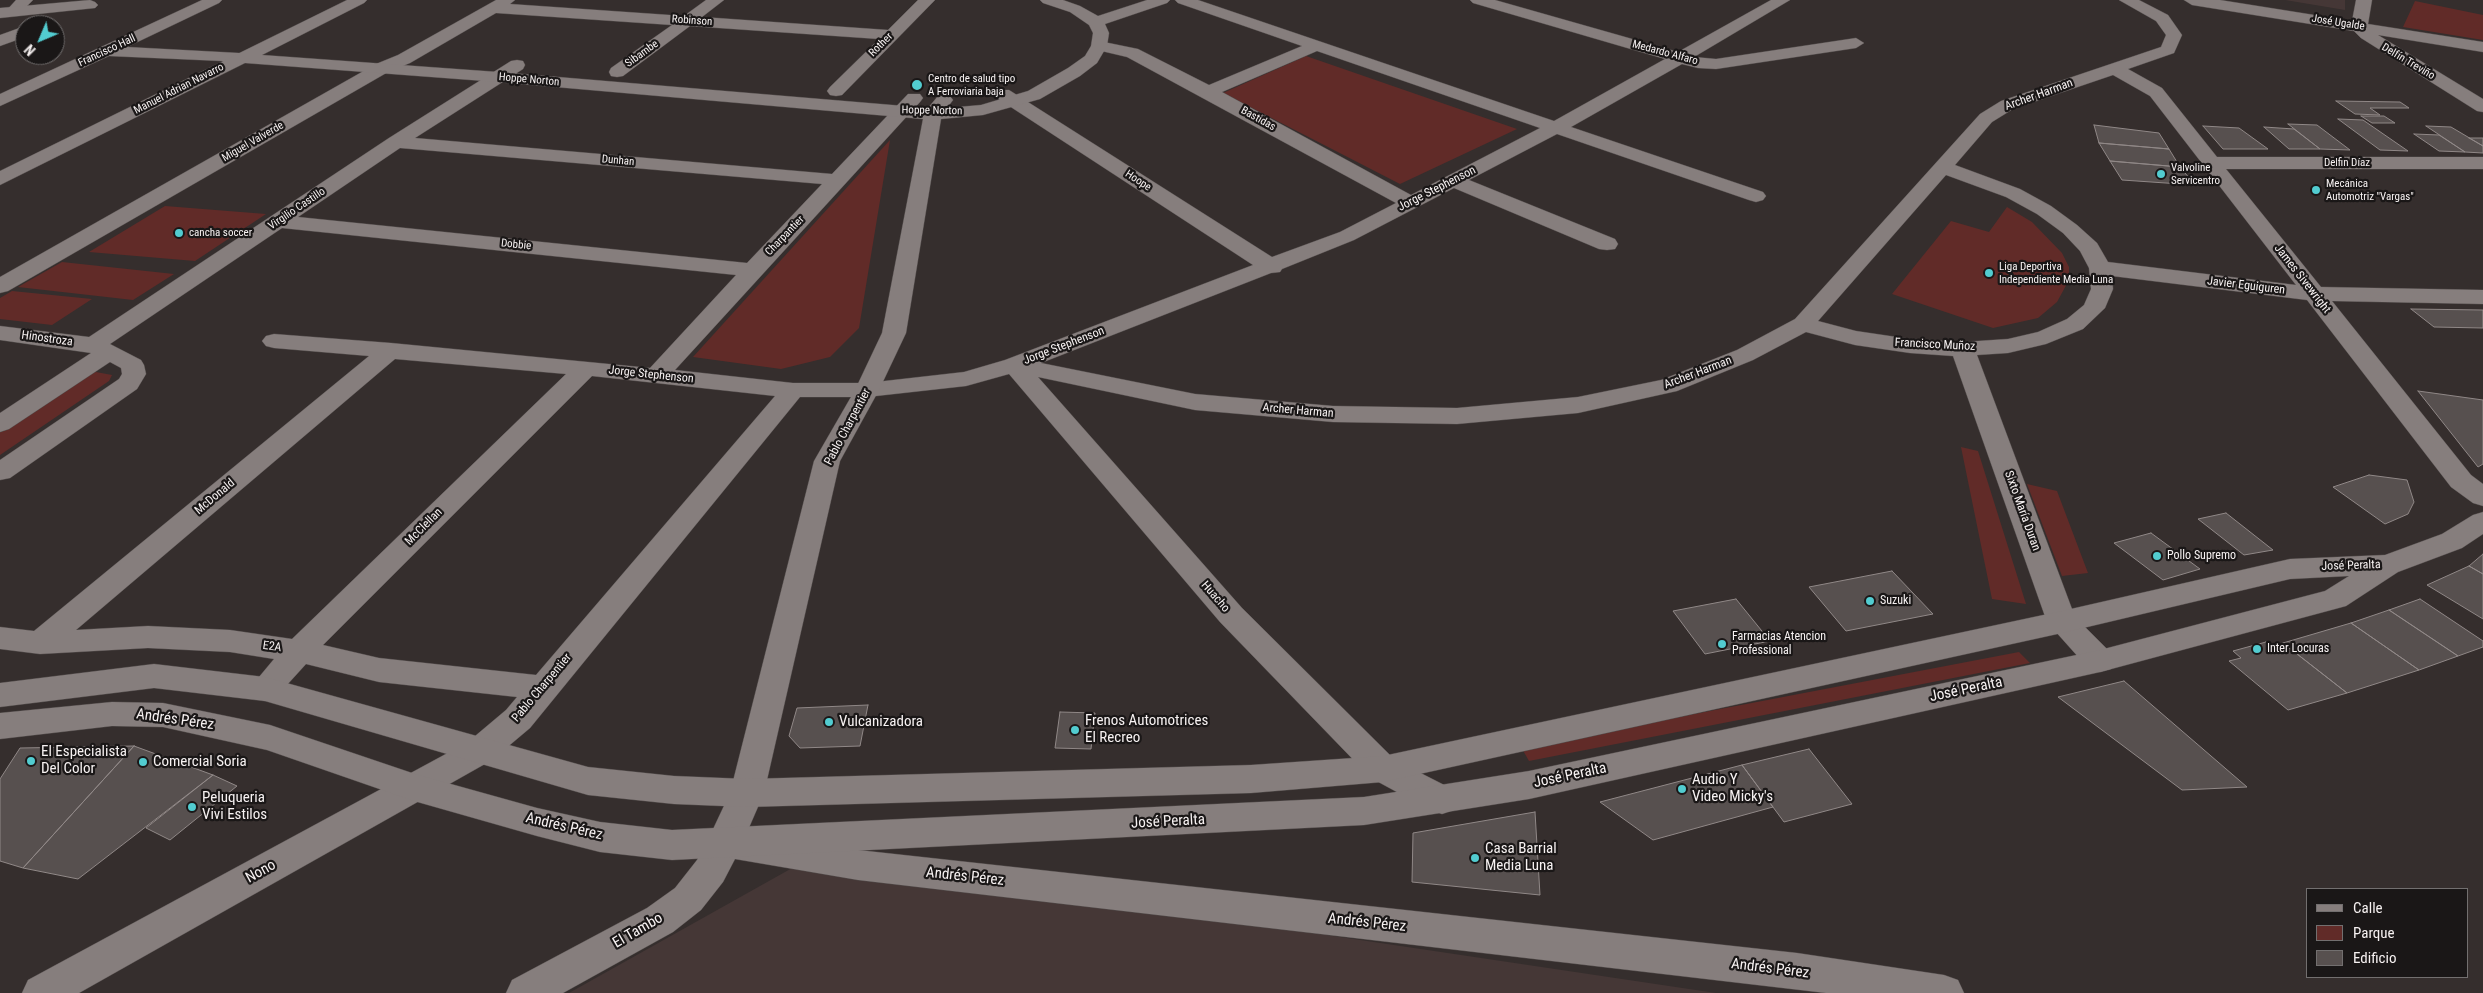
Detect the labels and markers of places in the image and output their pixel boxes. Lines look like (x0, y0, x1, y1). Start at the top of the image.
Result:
place label: Centro de salud tipo A Ferroviaria baja (928, 72, 1015, 98)
marker: Centro de salud tipo A Ferroviaria baja (910, 78, 924, 92)
place label: Valvoline Servicentro (2171, 161, 2220, 187)
marker: Valvoline Servicentro (2155, 168, 2167, 180)
place label: Mecánica Automotriz "Vargas" (2326, 177, 2414, 203)
marker: Mecánica Automotriz "Vargas" (2310, 184, 2322, 196)
place label: cancha soccer (189, 226, 252, 240)
marker: cancha soccer (173, 227, 185, 239)
place label: Liga Deportiva Independiente Media Luna (1999, 260, 2113, 286)
marker: Liga Deportiva Independiente Media Luna (1983, 267, 1995, 279)
place label: Pollo Supremo (2167, 549, 2236, 563)
marker: Pollo Supremo (2151, 550, 2163, 562)
place label: Suzuki (1880, 594, 1911, 608)
marker: Suzuki (1864, 595, 1876, 607)
place label: Farmacias Atencion Professional (1732, 630, 1826, 658)
marker: Farmacias Atencion Professional (1716, 638, 1728, 650)
place label: Inter Locuras (2267, 642, 2329, 656)
marker: Inter Locuras (2251, 643, 2263, 655)
place label: Frenos Automotrices El Recreo (1085, 712, 1208, 747)
place label: Vulcanizadora (839, 713, 923, 731)
marker: Vulcanizadora (823, 716, 835, 728)
marker: Frenos Automotrices El Recreo (1069, 724, 1081, 736)
place label: El Especialista Del Color (41, 743, 127, 778)
place label: Comercial Soria (153, 753, 247, 771)
marker: El Especialista Del Color (25, 755, 37, 767)
marker: Comercial Soria (137, 756, 149, 768)
place label: Audio Y Video Micky's (1692, 771, 1773, 806)
marker: Audio Y Video Micky's (1676, 783, 1688, 795)
place label: Peluqueria Vivi Estilos (202, 789, 267, 824)
marker: Peluqueria Vivi Estilos (186, 801, 198, 813)
place label: Casa Barrial Media Luna (1485, 840, 1557, 875)
marker: Casa Barrial Media Luna (1469, 852, 1481, 864)

